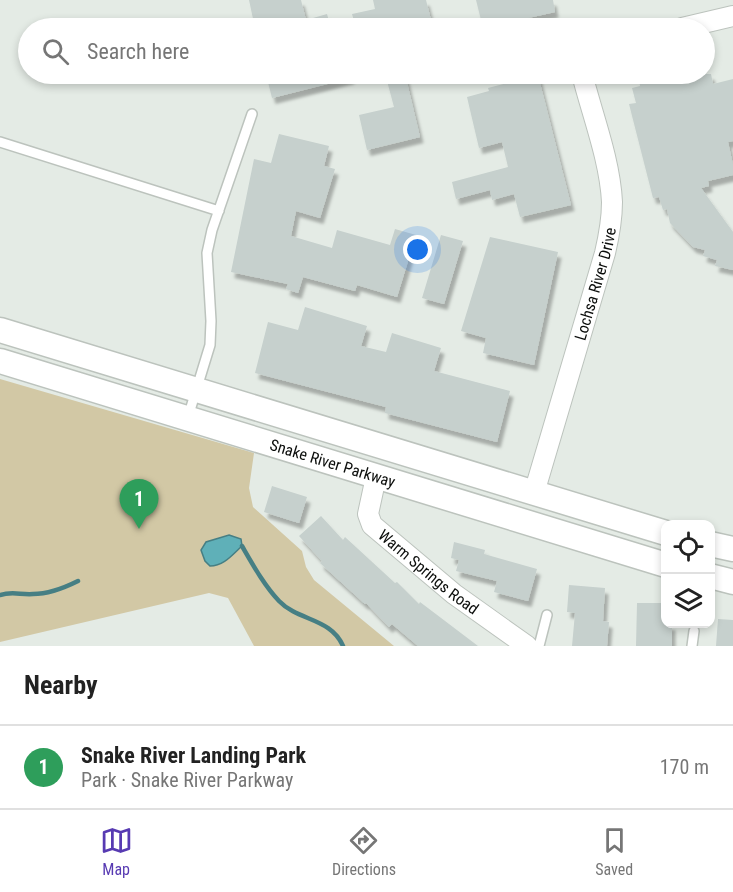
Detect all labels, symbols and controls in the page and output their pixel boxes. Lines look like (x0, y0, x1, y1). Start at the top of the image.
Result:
search box (18, 18, 715, 84)
icon: search (39, 35, 72, 68)
text: Search here (87, 39, 189, 64)
street label: Lochsa River Drive (570, 226, 619, 342)
your location (403, 235, 432, 264)
street label: Snake River Parkway (268, 435, 398, 491)
pin: 1 (120, 480, 158, 529)
map controls (661, 520, 715, 628)
button: locate (661, 520, 715, 574)
street label: Warm Springs Road (375, 525, 482, 618)
button: layers (661, 574, 715, 628)
text: Nearby (24, 670, 98, 700)
text: Snake River Landing Park (81, 743, 306, 768)
text: 1 (38, 755, 49, 779)
text: 170 m (660, 755, 709, 779)
text: Park · Snake River Parkway (81, 768, 293, 792)
tab: Map (100, 824, 133, 879)
tab: Directions (332, 824, 396, 879)
tab: Saved (595, 824, 633, 879)

